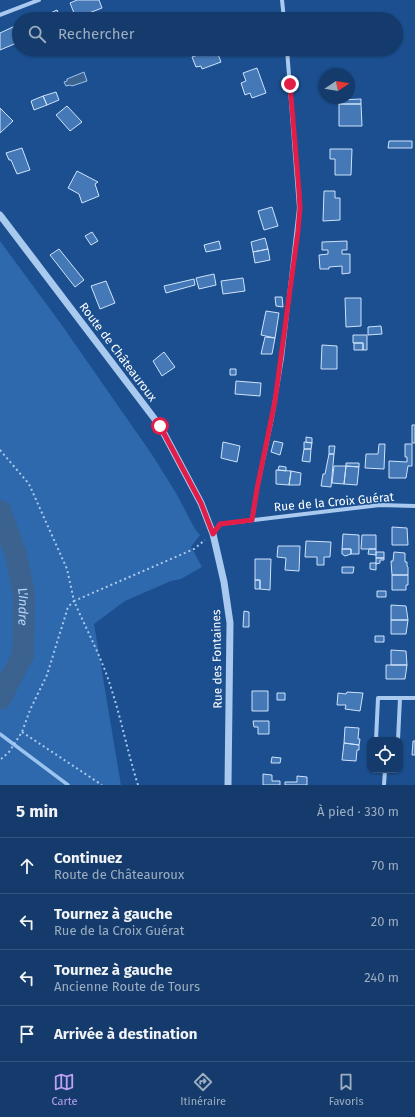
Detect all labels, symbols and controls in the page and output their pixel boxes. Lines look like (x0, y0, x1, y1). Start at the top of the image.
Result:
search box (12, 12, 403, 56)
icon: search (26, 23, 48, 45)
text: Rechercher (58, 25, 134, 43)
north arrow (319, 68, 355, 104)
route end (281, 75, 299, 93)
street label: Route de Châteauroux (76, 300, 160, 404)
route start (151, 417, 169, 435)
street label: Rue de la Croix Guérat (273, 490, 395, 514)
water label: L'Indre (15, 586, 32, 626)
street label: Rue des Fontaines (209, 609, 225, 709)
map controls (367, 737, 403, 773)
button: locate (367, 737, 403, 773)
text: 5 min (16, 801, 58, 822)
text: À pied · 330 m (317, 804, 399, 819)
text: Continuez (54, 849, 122, 867)
icon: ahead (16, 855, 38, 877)
text: 70 m (372, 858, 399, 873)
text: Route de Châteauroux (54, 867, 184, 882)
text: Tournez à gauche (54, 905, 173, 923)
icon: left (16, 911, 38, 933)
text: 20 m (371, 914, 399, 929)
text: Rue de la Croix Guérat (54, 923, 184, 938)
text: Tournez à gauche (54, 961, 173, 979)
icon: left (16, 967, 38, 989)
text: 240 m (364, 970, 399, 985)
text: Ancienne Route de Tours (54, 979, 200, 994)
icon: arrive (16, 1023, 38, 1045)
text: Arrivée à destination (54, 1025, 197, 1043)
tab: Carte (51, 1071, 78, 1108)
tab: Itinéraire (180, 1071, 226, 1108)
tab: Favoris (329, 1071, 364, 1108)

